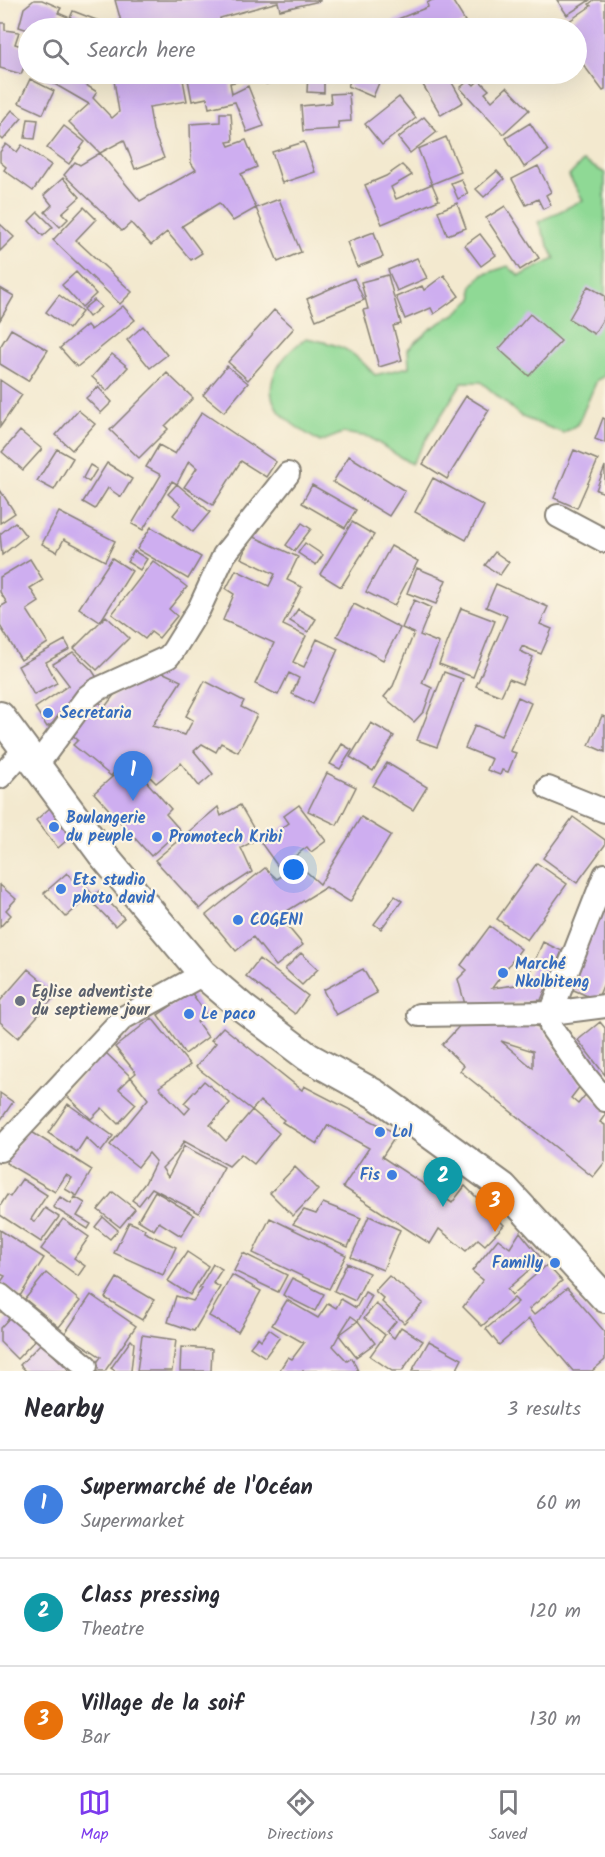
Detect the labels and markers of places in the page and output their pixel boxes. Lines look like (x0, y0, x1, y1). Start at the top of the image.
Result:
place label: Secretaria (60, 701, 132, 726)
marker: Secretaria (41, 706, 55, 720)
pin: 1 (114, 752, 152, 801)
place label: Boulangerie du peuple (66, 806, 146, 849)
marker: Boulangerie du peuple (47, 820, 61, 834)
place label: Promotech Kribi (169, 825, 283, 850)
marker: Promotech Kribi (150, 830, 164, 844)
place label: Ets studio photo david (72, 868, 155, 911)
marker: Ets studio photo david (54, 882, 68, 896)
place label: COGENI (250, 908, 303, 933)
marker: COGENI (231, 913, 245, 927)
place label: Marché Nkolbiteng (515, 952, 589, 995)
marker: Marché Nkolbiteng (496, 966, 510, 980)
place label: Eglise adventiste du septieme jour (32, 980, 153, 1023)
marker: Eglise adventiste du septieme jour (13, 994, 27, 1008)
place label: Le paco (201, 1002, 256, 1027)
marker: Le paco (182, 1007, 196, 1021)
place label: Lol (392, 1120, 413, 1145)
marker: Lol (373, 1125, 387, 1139)
pin: 2 (424, 1158, 462, 1207)
place label: Fis (360, 1163, 381, 1188)
marker: Fis (385, 1168, 399, 1182)
pin: 3 (476, 1182, 514, 1232)
place label: Familly (492, 1251, 544, 1276)
marker: Familly (548, 1256, 562, 1270)

